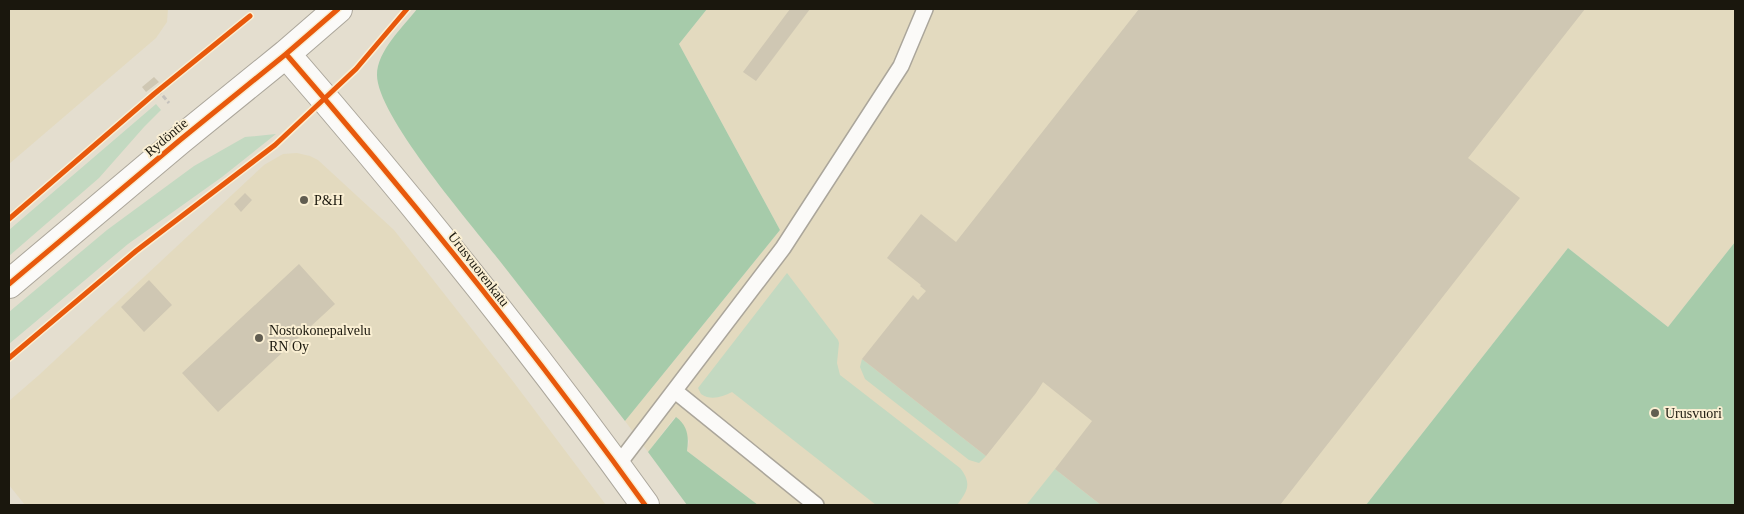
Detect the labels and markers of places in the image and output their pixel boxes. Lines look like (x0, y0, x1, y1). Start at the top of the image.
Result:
place label: P&H (314, 193, 343, 208)
marker: P&H (298, 194, 310, 206)
place label: Nostokonepalvelu RN Oy (269, 323, 371, 354)
marker: Nostokonepalvelu RN Oy (253, 332, 265, 344)
place label: Urusvuori (1665, 406, 1722, 421)
marker: Urusvuori (1649, 407, 1661, 419)

